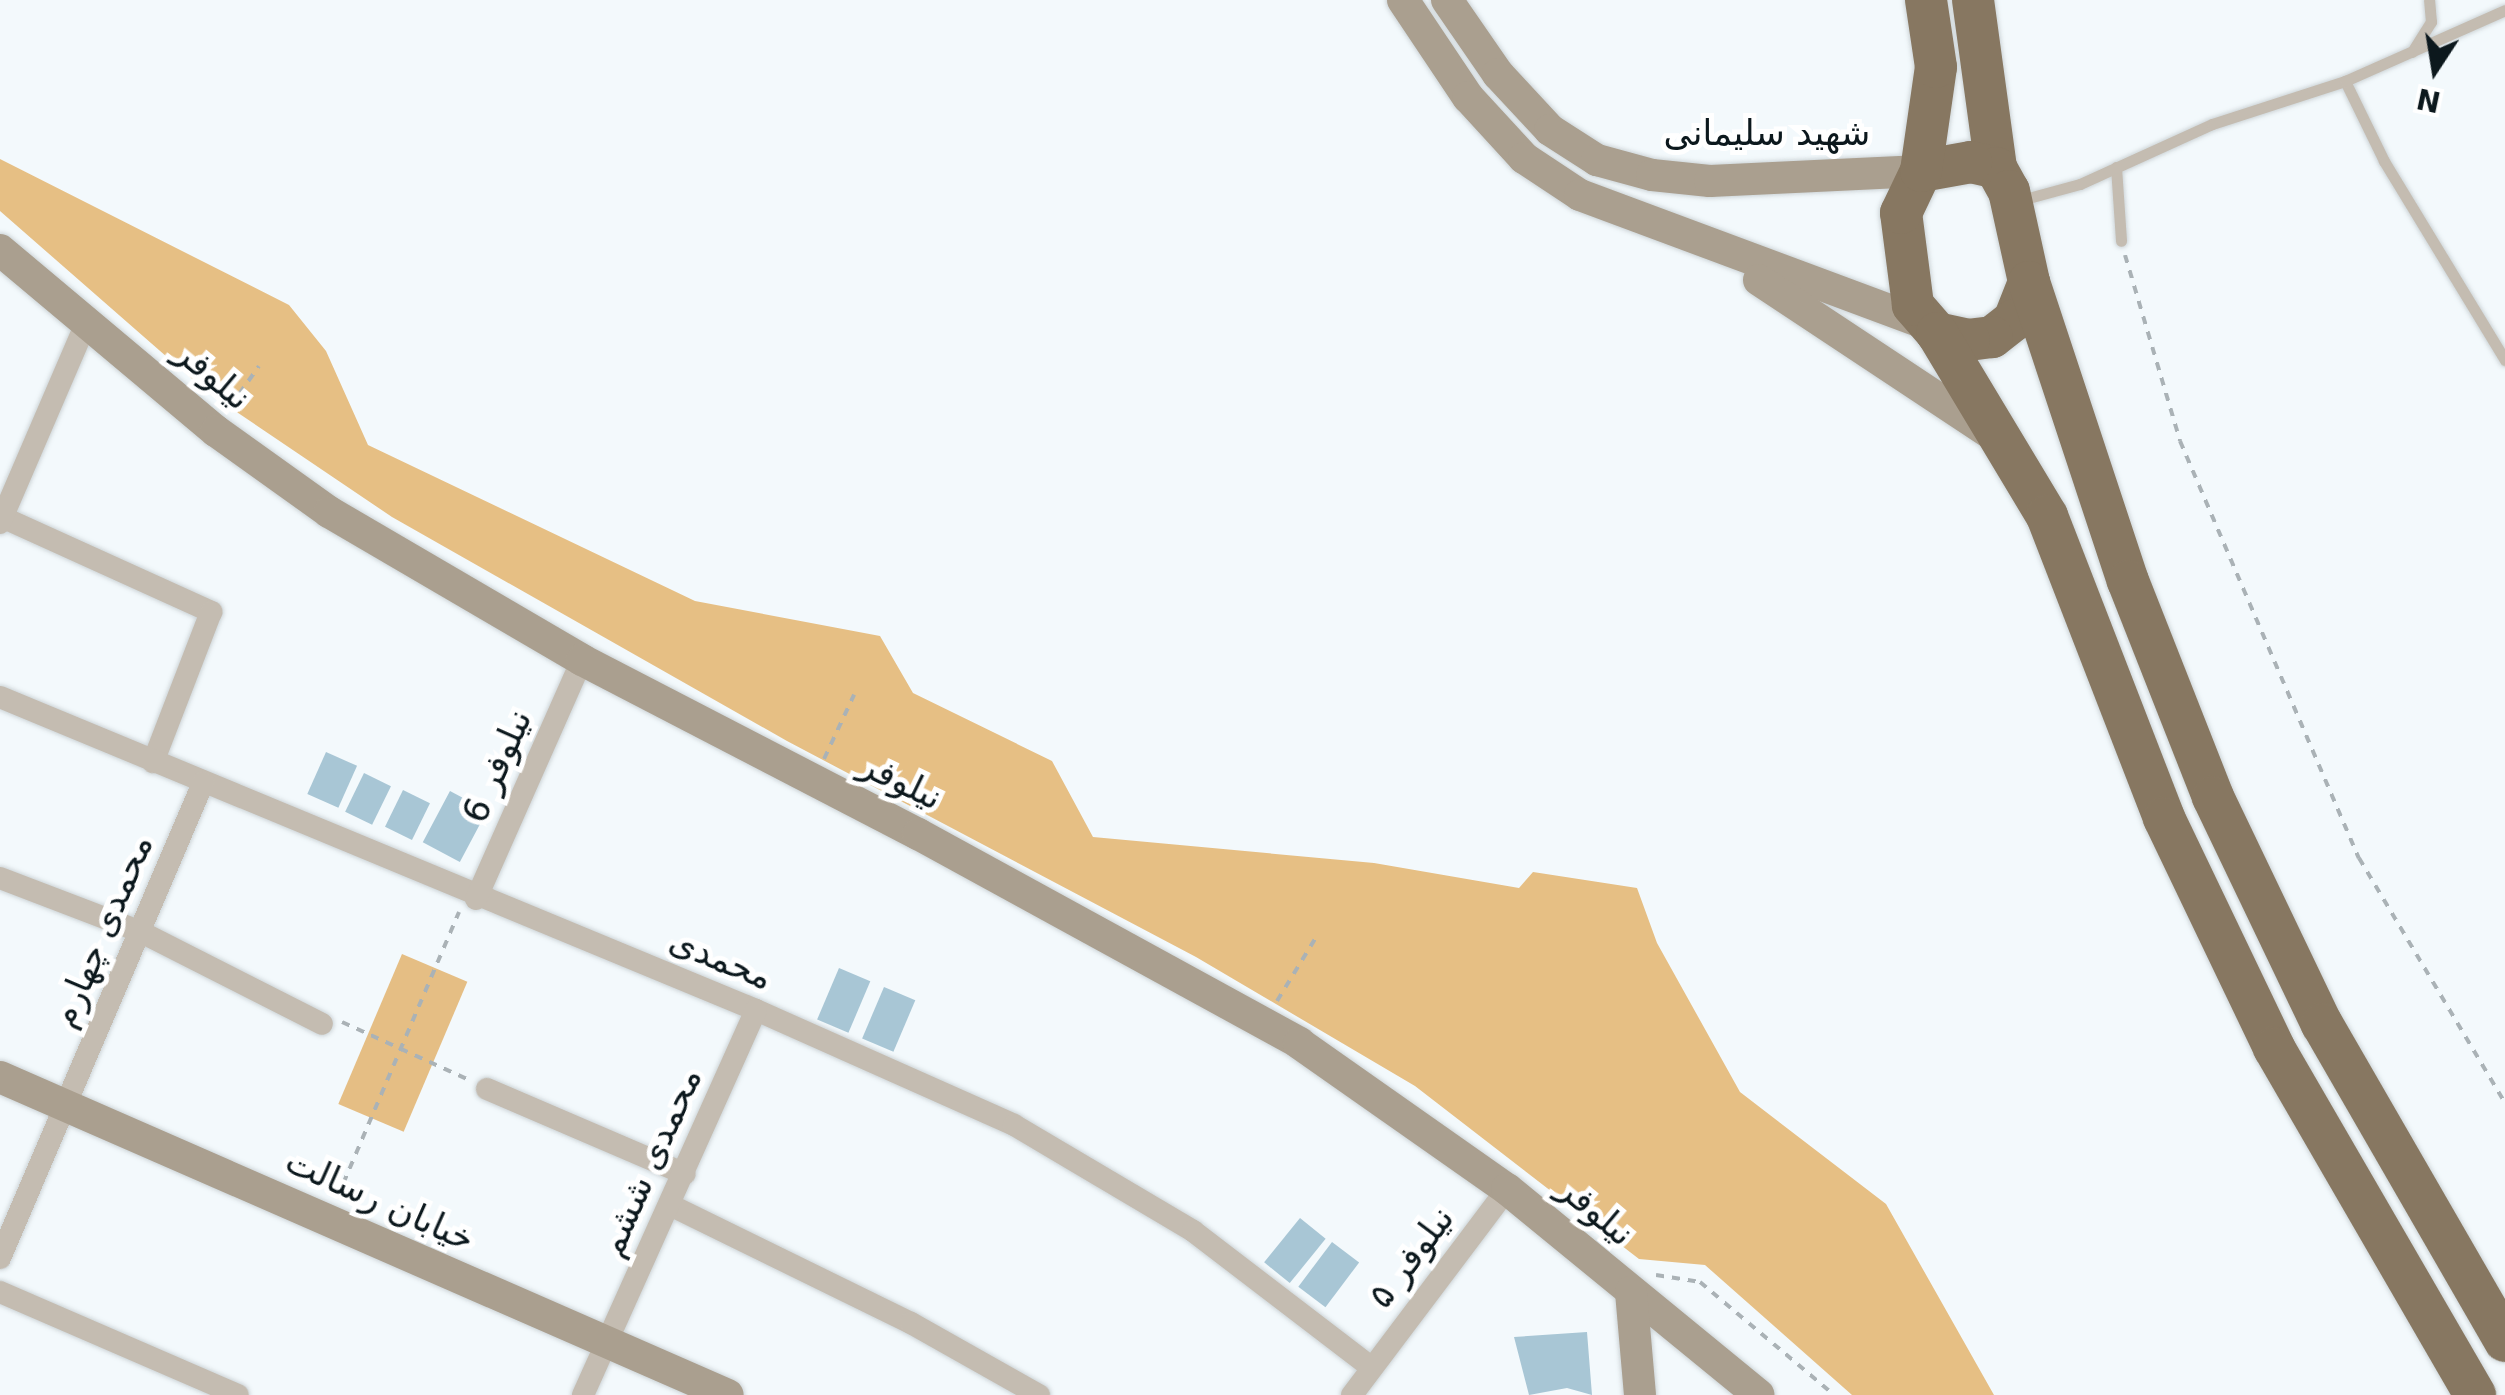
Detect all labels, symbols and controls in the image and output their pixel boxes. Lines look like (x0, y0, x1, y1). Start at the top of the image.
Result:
north arrow (2385, 20, 2485, 120)
text: N (2414, 81, 2444, 118)
street label: شهید سلیمانی (1664, 112, 1870, 154)
street label: نیلوفر (167, 331, 259, 419)
street label: نیلوفر 6 (454, 703, 540, 829)
street label: نیلوفر (853, 743, 949, 819)
street label: محمدی چهارم (43, 828, 161, 1034)
street label: محمدی (663, 919, 779, 999)
street label: محمدی ششم (590, 1061, 710, 1263)
street label: خیابان رسالت (279, 1140, 481, 1260)
street label: نیلوفر (1550, 1167, 1642, 1255)
street label: نیلوفر ۵ (1359, 1198, 1463, 1316)

